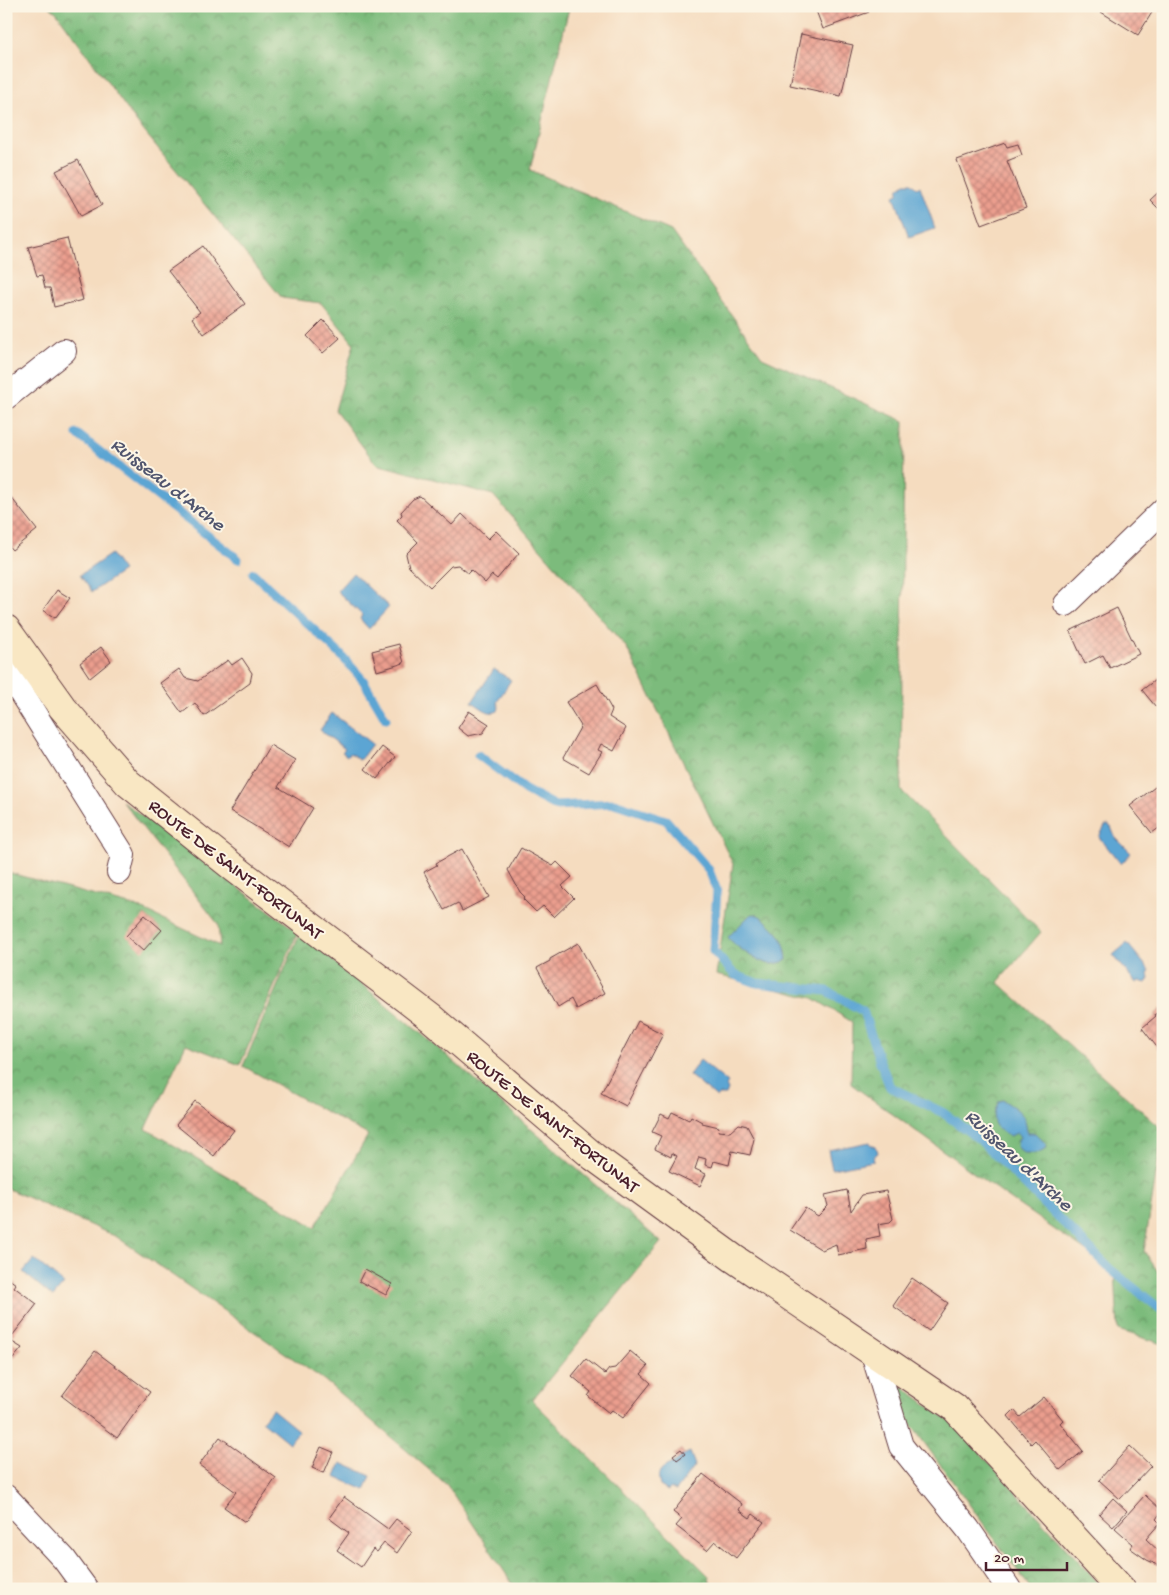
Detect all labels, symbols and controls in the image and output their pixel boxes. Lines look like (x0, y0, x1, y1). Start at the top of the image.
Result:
water label: Ruisseau d'Arche (105, 434, 229, 538)
street label: ROUTE DE SAINT-FORTUNAT (143, 795, 327, 947)
street label: ROUTE DE SAINT-FORTUNAT (461, 1046, 643, 1200)
water label: Ruisseau d'Arche (959, 1106, 1076, 1217)
scale bar (986, 1540, 1068, 1572)
text: 20 m (994, 1550, 1024, 1568)

